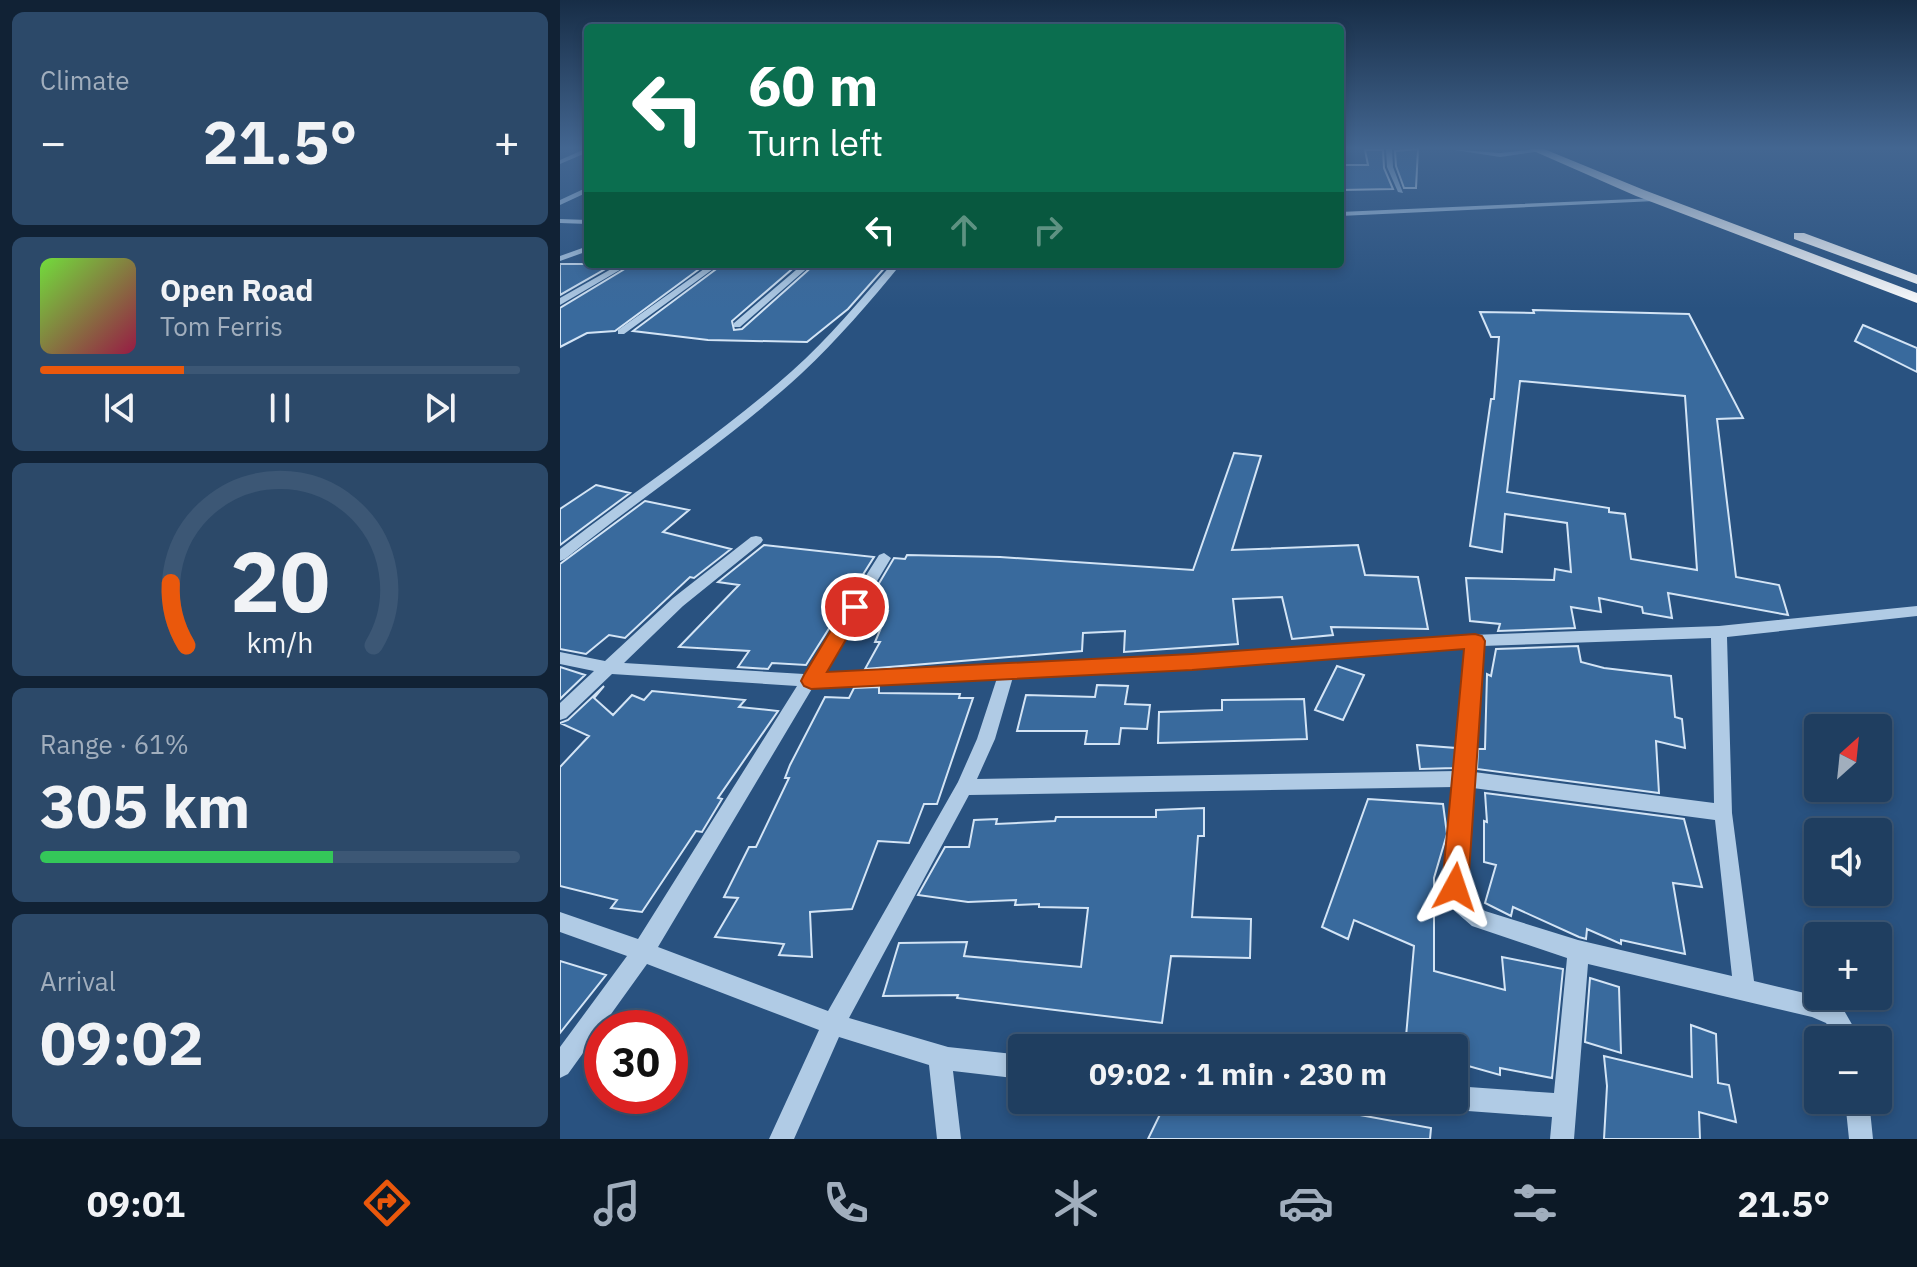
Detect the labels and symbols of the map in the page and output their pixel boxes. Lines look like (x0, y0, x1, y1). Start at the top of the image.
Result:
pin (821, 573, 889, 641)
north arrow (1804, 714, 1892, 802)
position arrow (1413, 845, 1497, 929)
speed limit sign: 30 (584, 1010, 688, 1114)

